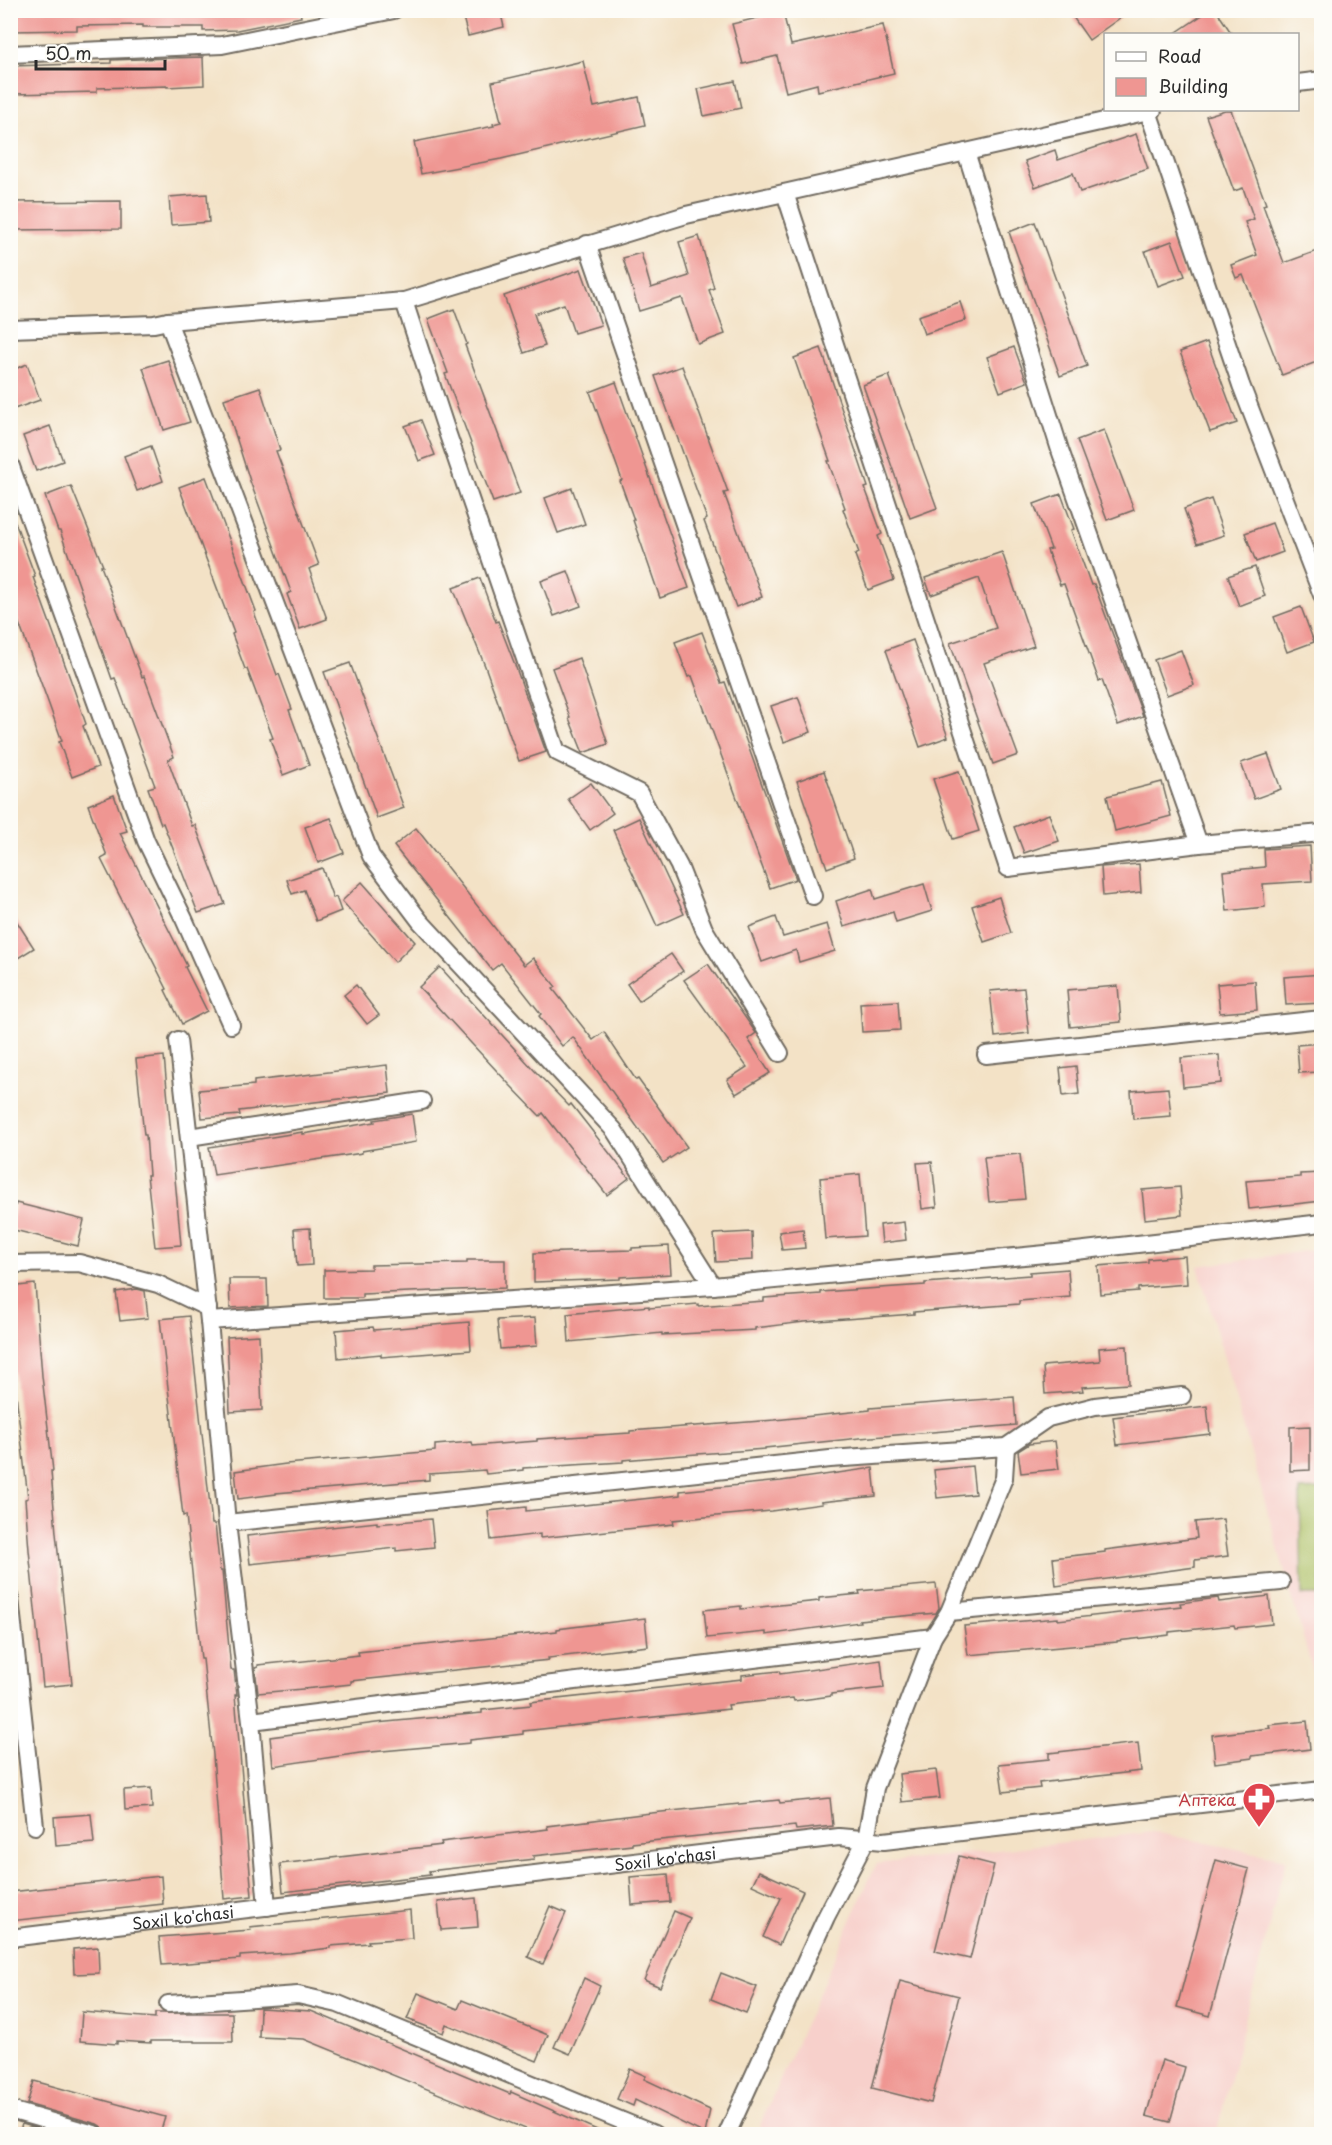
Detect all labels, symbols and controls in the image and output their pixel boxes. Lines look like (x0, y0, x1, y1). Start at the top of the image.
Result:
scale bar (36, 33, 165, 71)
legend (1104, 33, 1299, 111)
text: 50 m (45, 39, 92, 66)
text: Road (1158, 42, 1202, 69)
text: Building (1158, 72, 1228, 99)
pharmacy icon: Аптека (1241, 1781, 1277, 1828)
place label: Аптека (1179, 1787, 1236, 1811)
street label: Soxil ko'chasi (613, 1840, 718, 1876)
street label: Soxil ko'chasi (130, 1899, 235, 1935)

